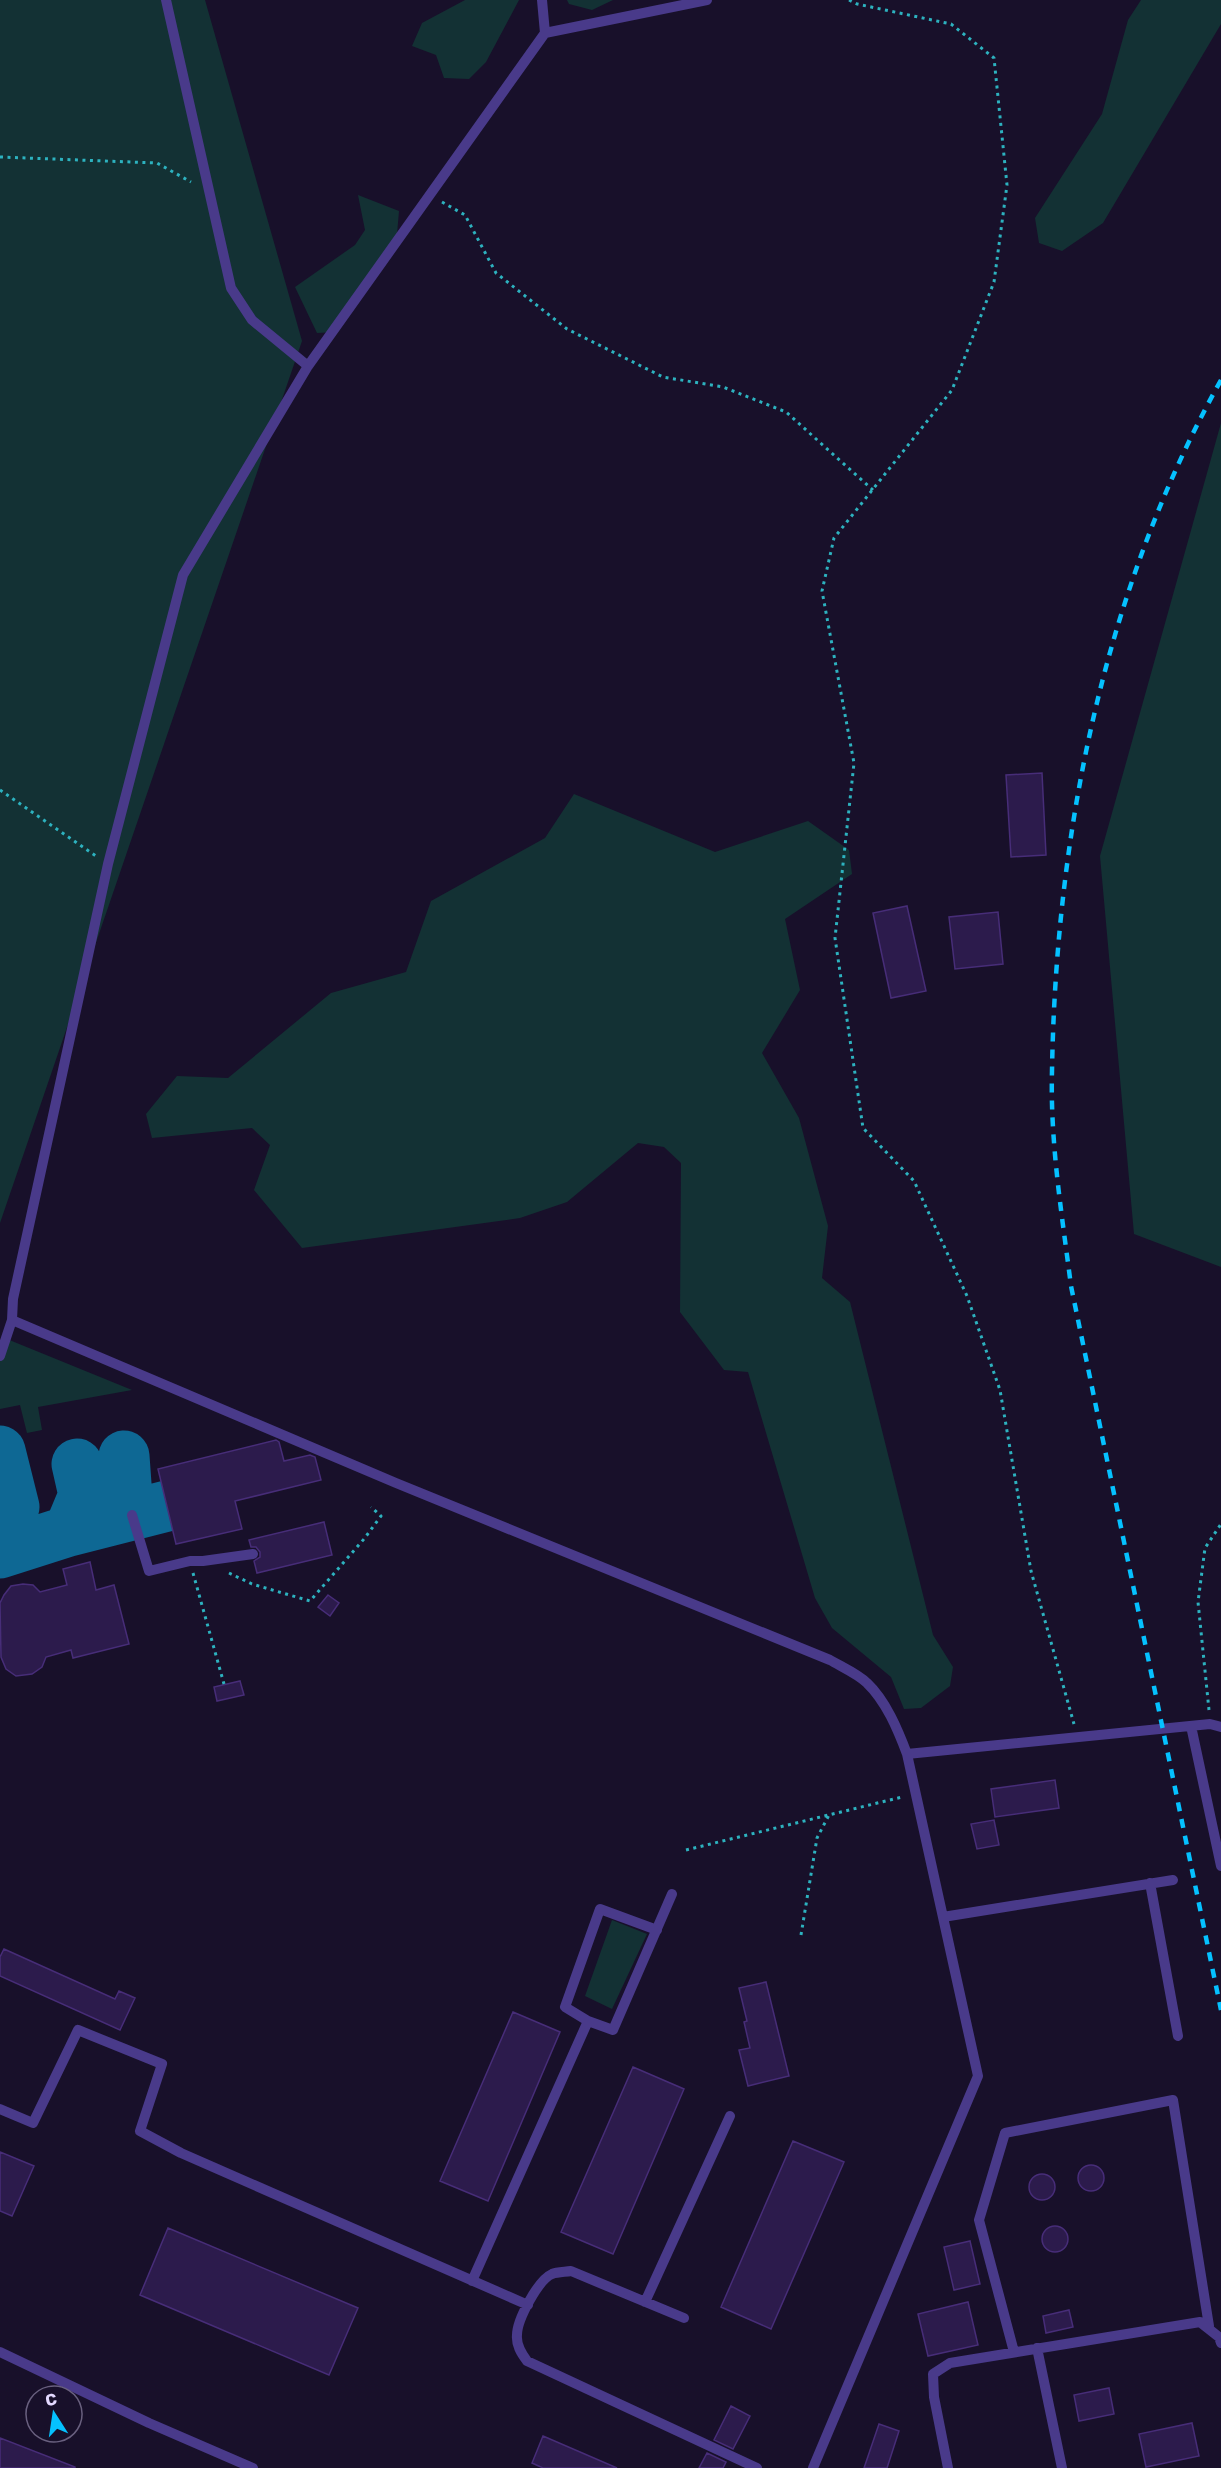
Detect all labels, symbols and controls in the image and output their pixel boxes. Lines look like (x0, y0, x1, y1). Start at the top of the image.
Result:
north arrow (24, 2384, 84, 2444)
text: С (44, 2389, 58, 2410)

